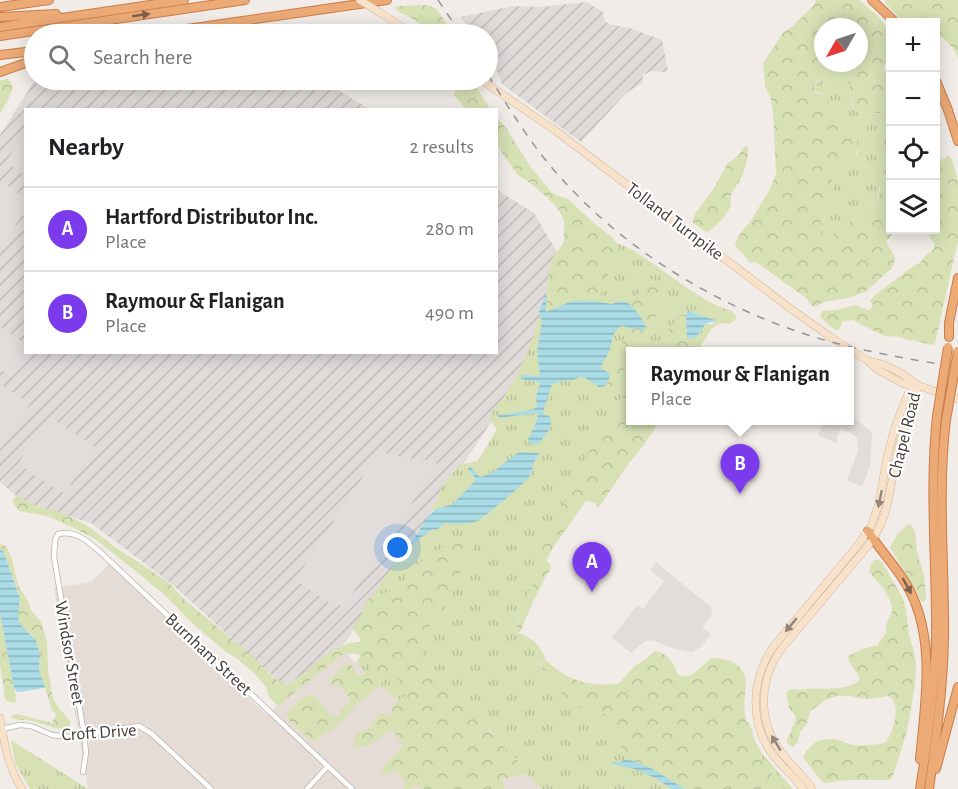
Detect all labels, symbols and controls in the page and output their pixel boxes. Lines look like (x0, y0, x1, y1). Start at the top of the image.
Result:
one-way arrow (132, 11, 151, 20)
north arrow (814, 18, 868, 72)
map controls (886, 18, 940, 234)
button: + (886, 18, 940, 72)
search box (24, 24, 498, 90)
icon: search (45, 41, 78, 74)
text: Search here (93, 46, 192, 68)
button: − (886, 72, 940, 126)
button: locate (886, 126, 940, 180)
text: Nearby (48, 134, 124, 160)
text: 2 results (410, 137, 474, 157)
street label: Tolland Turnpike (622, 180, 726, 264)
button: layers (886, 180, 940, 234)
text: Hartford Distributor Inc. (105, 206, 318, 228)
text: A (62, 219, 74, 239)
text: 280 m (426, 219, 474, 239)
text: Place (105, 232, 146, 252)
text: Raymour & Flanigan (105, 290, 285, 312)
text: B (62, 303, 73, 323)
text: 490 m (425, 303, 474, 323)
text: Place (105, 316, 146, 336)
popup (626, 347, 854, 425)
text: Raymour & Flanigan (650, 363, 830, 385)
text: Place (650, 389, 692, 409)
street label: Chapel Road (886, 391, 924, 480)
pin: B (720, 444, 760, 494)
one-way arrow (875, 489, 884, 508)
your location (383, 533, 412, 562)
pin: A (572, 542, 612, 592)
one-way arrow (902, 578, 912, 595)
street label: Windsor Street (51, 600, 87, 707)
street label: Burnham Street (162, 610, 255, 699)
one-way arrow (785, 617, 798, 632)
street label: Croft Drive (61, 721, 137, 745)
one-way arrow (771, 734, 781, 751)

